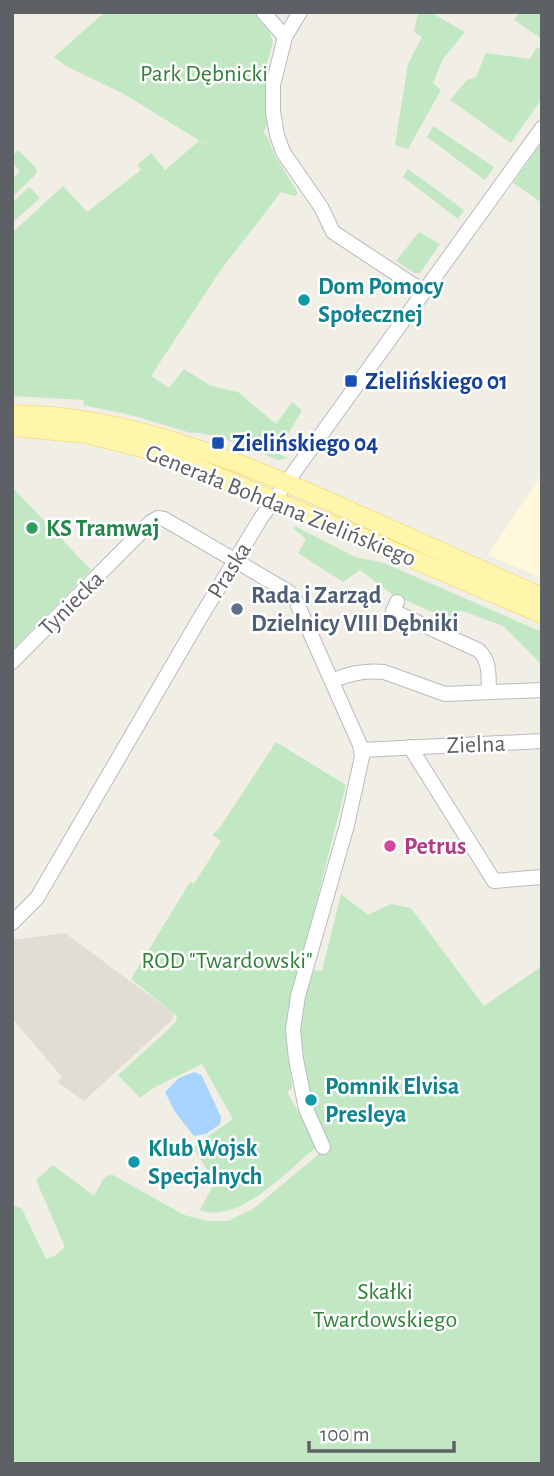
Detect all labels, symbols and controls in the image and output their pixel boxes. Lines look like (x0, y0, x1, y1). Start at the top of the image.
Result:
park label: Park Dębnicki (140, 62, 268, 86)
place label: Dom Pomocy Społecznej (318, 275, 444, 327)
marker: Dom Pomocy Społecznej (296, 292, 312, 308)
place label: Zielińskiego 01 (365, 370, 508, 394)
marker: Zielińskiego 01 (343, 373, 359, 389)
place label: Zielińskiego 04 (232, 432, 378, 456)
marker: Zielińskiego 04 (210, 435, 226, 451)
street label: Generała Bohdana Zielińskiego (142, 441, 419, 571)
place label: KS Tramwaj (46, 517, 160, 541)
marker: KS Tramwaj (24, 520, 40, 536)
street label: Praska (203, 538, 256, 603)
street label: Tyniecka (35, 567, 109, 641)
place label: Rada i Zarząd Dzielnicy VIII Dębniki (251, 584, 458, 636)
marker: Rada i Zarząd Dzielnicy VIII Dębniki (229, 601, 245, 617)
street label: Zielna (446, 732, 506, 758)
place label: Petrus (404, 835, 466, 859)
marker: Petrus (382, 838, 398, 854)
park label: ROD "Twardowski" (141, 949, 313, 973)
place label: Pomnik Elvisa Presleya (325, 1075, 459, 1127)
marker: Pomnik Elvisa Presleya (303, 1092, 319, 1108)
place label: Klub Wojsk Specjalnych (148, 1137, 262, 1189)
marker: Klub Wojsk Specjalnych (126, 1154, 142, 1170)
park label: Skałki Twardowskiego (313, 1280, 457, 1332)
scale bar (309, 1410, 454, 1454)
text: 100 m (320, 1424, 370, 1445)

